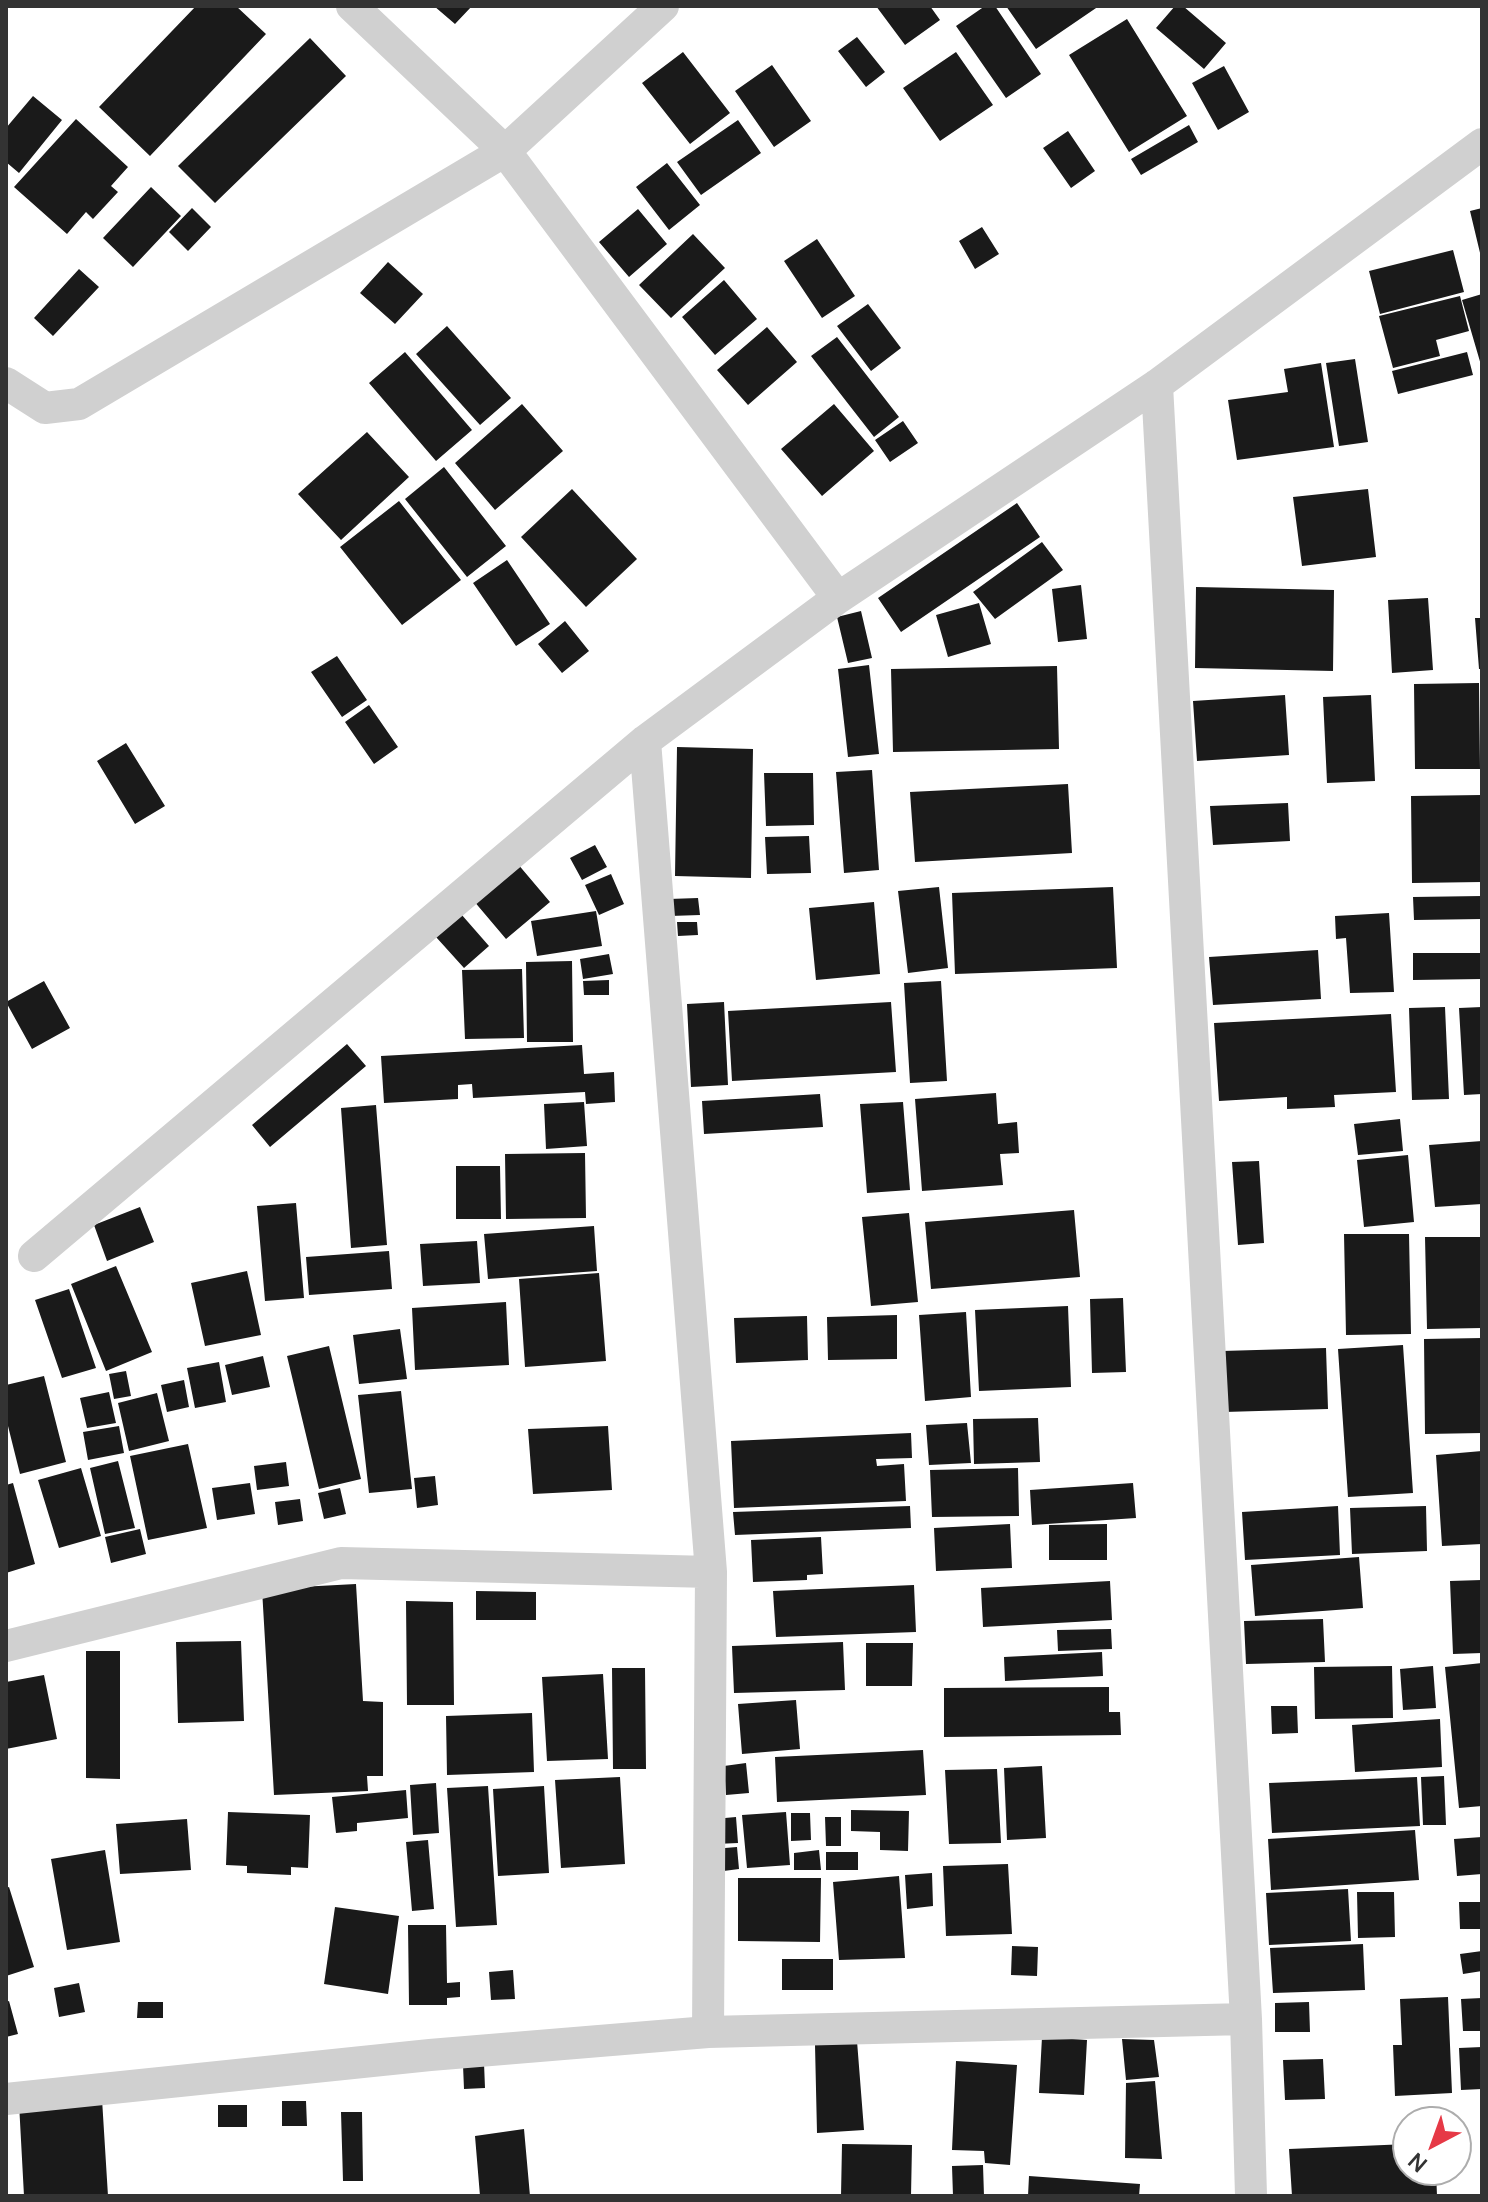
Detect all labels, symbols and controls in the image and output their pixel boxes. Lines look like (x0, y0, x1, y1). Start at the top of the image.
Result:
north arrow (1392, 2106, 1472, 2186)
text: N (1402, 2146, 1433, 2179)

